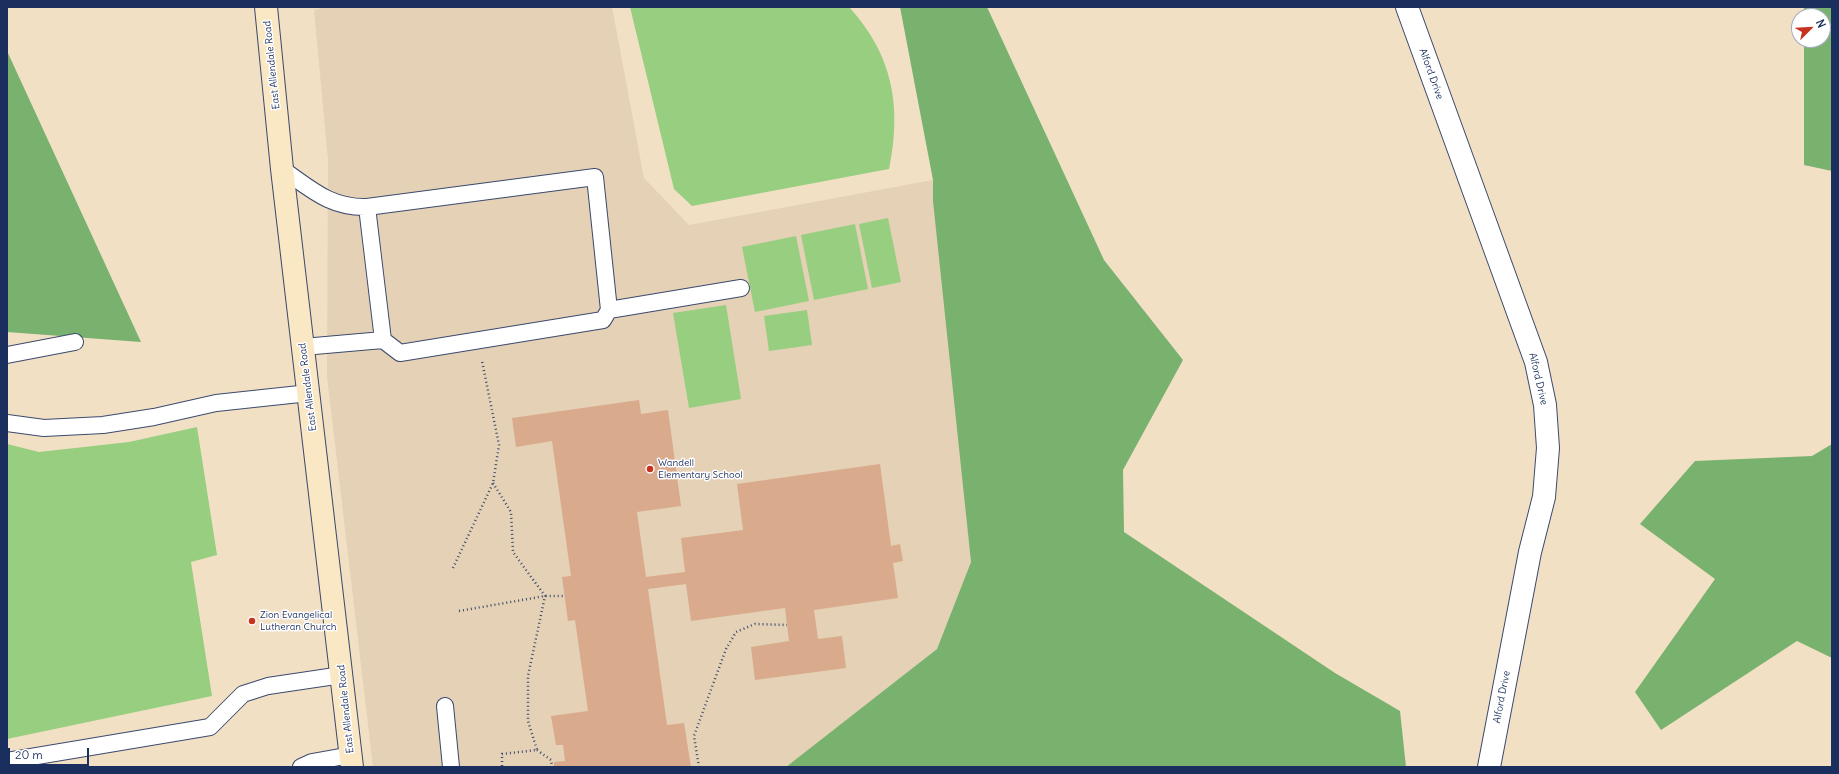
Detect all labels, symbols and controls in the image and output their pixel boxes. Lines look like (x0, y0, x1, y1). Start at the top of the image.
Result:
north arrow (1791, 8, 1831, 48)
text: N (1813, 17, 1829, 30)
street label: East Allendale Road (261, 20, 283, 110)
street label: Alford Drive (1416, 47, 1446, 101)
street label: East Allendale Road (297, 342, 319, 432)
street label: Alford Drive (1526, 352, 1550, 406)
place label: Wandell Elementary School (658, 457, 742, 480)
marker: Wandell Elementary School (645, 464, 655, 474)
place label: Zion Evangelical Lutheran Church (260, 609, 337, 632)
marker: Zion Evangelical Lutheran Church (247, 616, 257, 626)
street label: East Allendale Road (335, 664, 357, 754)
street label: Alford Drive (1491, 670, 1513, 724)
scale bar (10, 740, 91, 766)
text: 20 m (15, 747, 43, 762)

